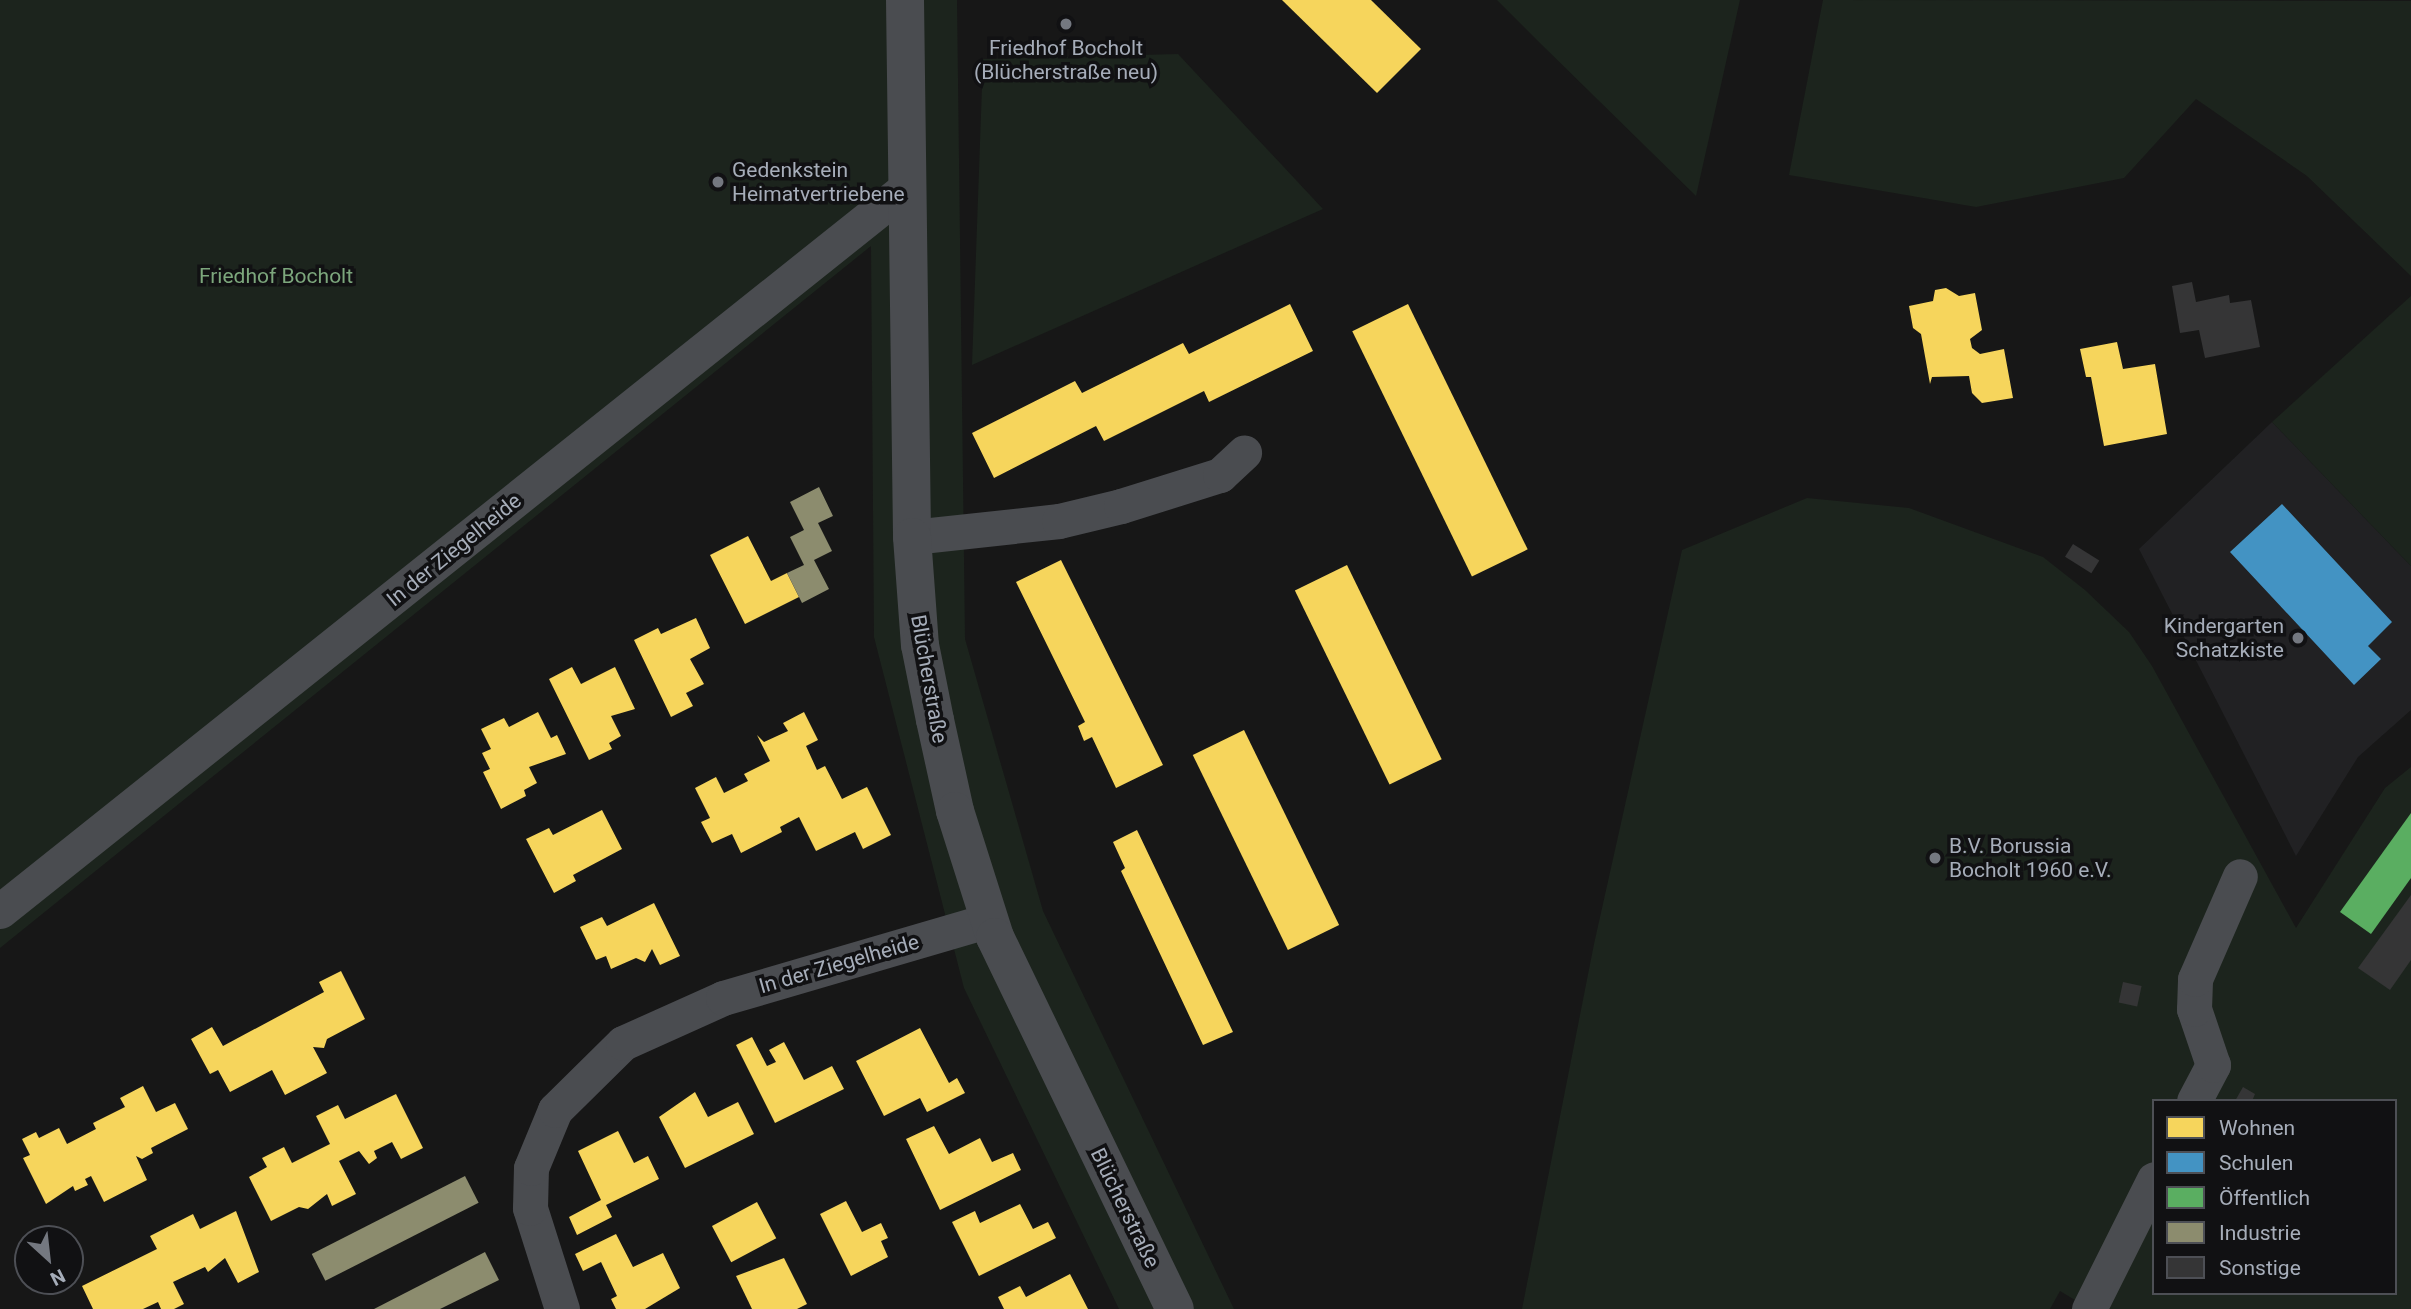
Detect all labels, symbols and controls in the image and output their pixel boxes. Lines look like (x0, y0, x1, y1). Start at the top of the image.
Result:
marker: Friedhof Bocholt (Blücherstraße neu) (1058, 16, 1074, 32)
place label: Friedhof Bocholt (Blücherstraße neu) (974, 35, 1158, 85)
place label: Gedenkstein Heimatvertriebene (732, 157, 905, 207)
marker: Gedenkstein Heimatvertriebene (710, 174, 726, 190)
park label: Friedhof Bocholt (199, 263, 353, 289)
street label: In der Ziegelheide (382, 488, 526, 612)
street label: Blücherstraße (905, 613, 953, 745)
place label: Kindergarten Schatzkiste (2164, 613, 2284, 663)
marker: Kindergarten Schatzkiste (2290, 630, 2306, 646)
place label: B.V. Borussia Bocholt 1960 e.V. (1949, 833, 2111, 883)
marker: B.V. Borussia Bocholt 1960 e.V. (1927, 850, 1943, 866)
street label: In der Ziegelheide (756, 929, 922, 999)
legend (2152, 1099, 2397, 1295)
text: Wohnen (2219, 1116, 2295, 1140)
street label: Blücherstraße (1085, 1144, 1165, 1272)
text: Schulen (2219, 1151, 2293, 1175)
text: Öffentlich (2219, 1186, 2310, 1210)
text: Industrie (2219, 1221, 2301, 1245)
north arrow (14, 1225, 84, 1295)
text: Sonstige (2219, 1256, 2301, 1280)
text: N (47, 1264, 69, 1291)

